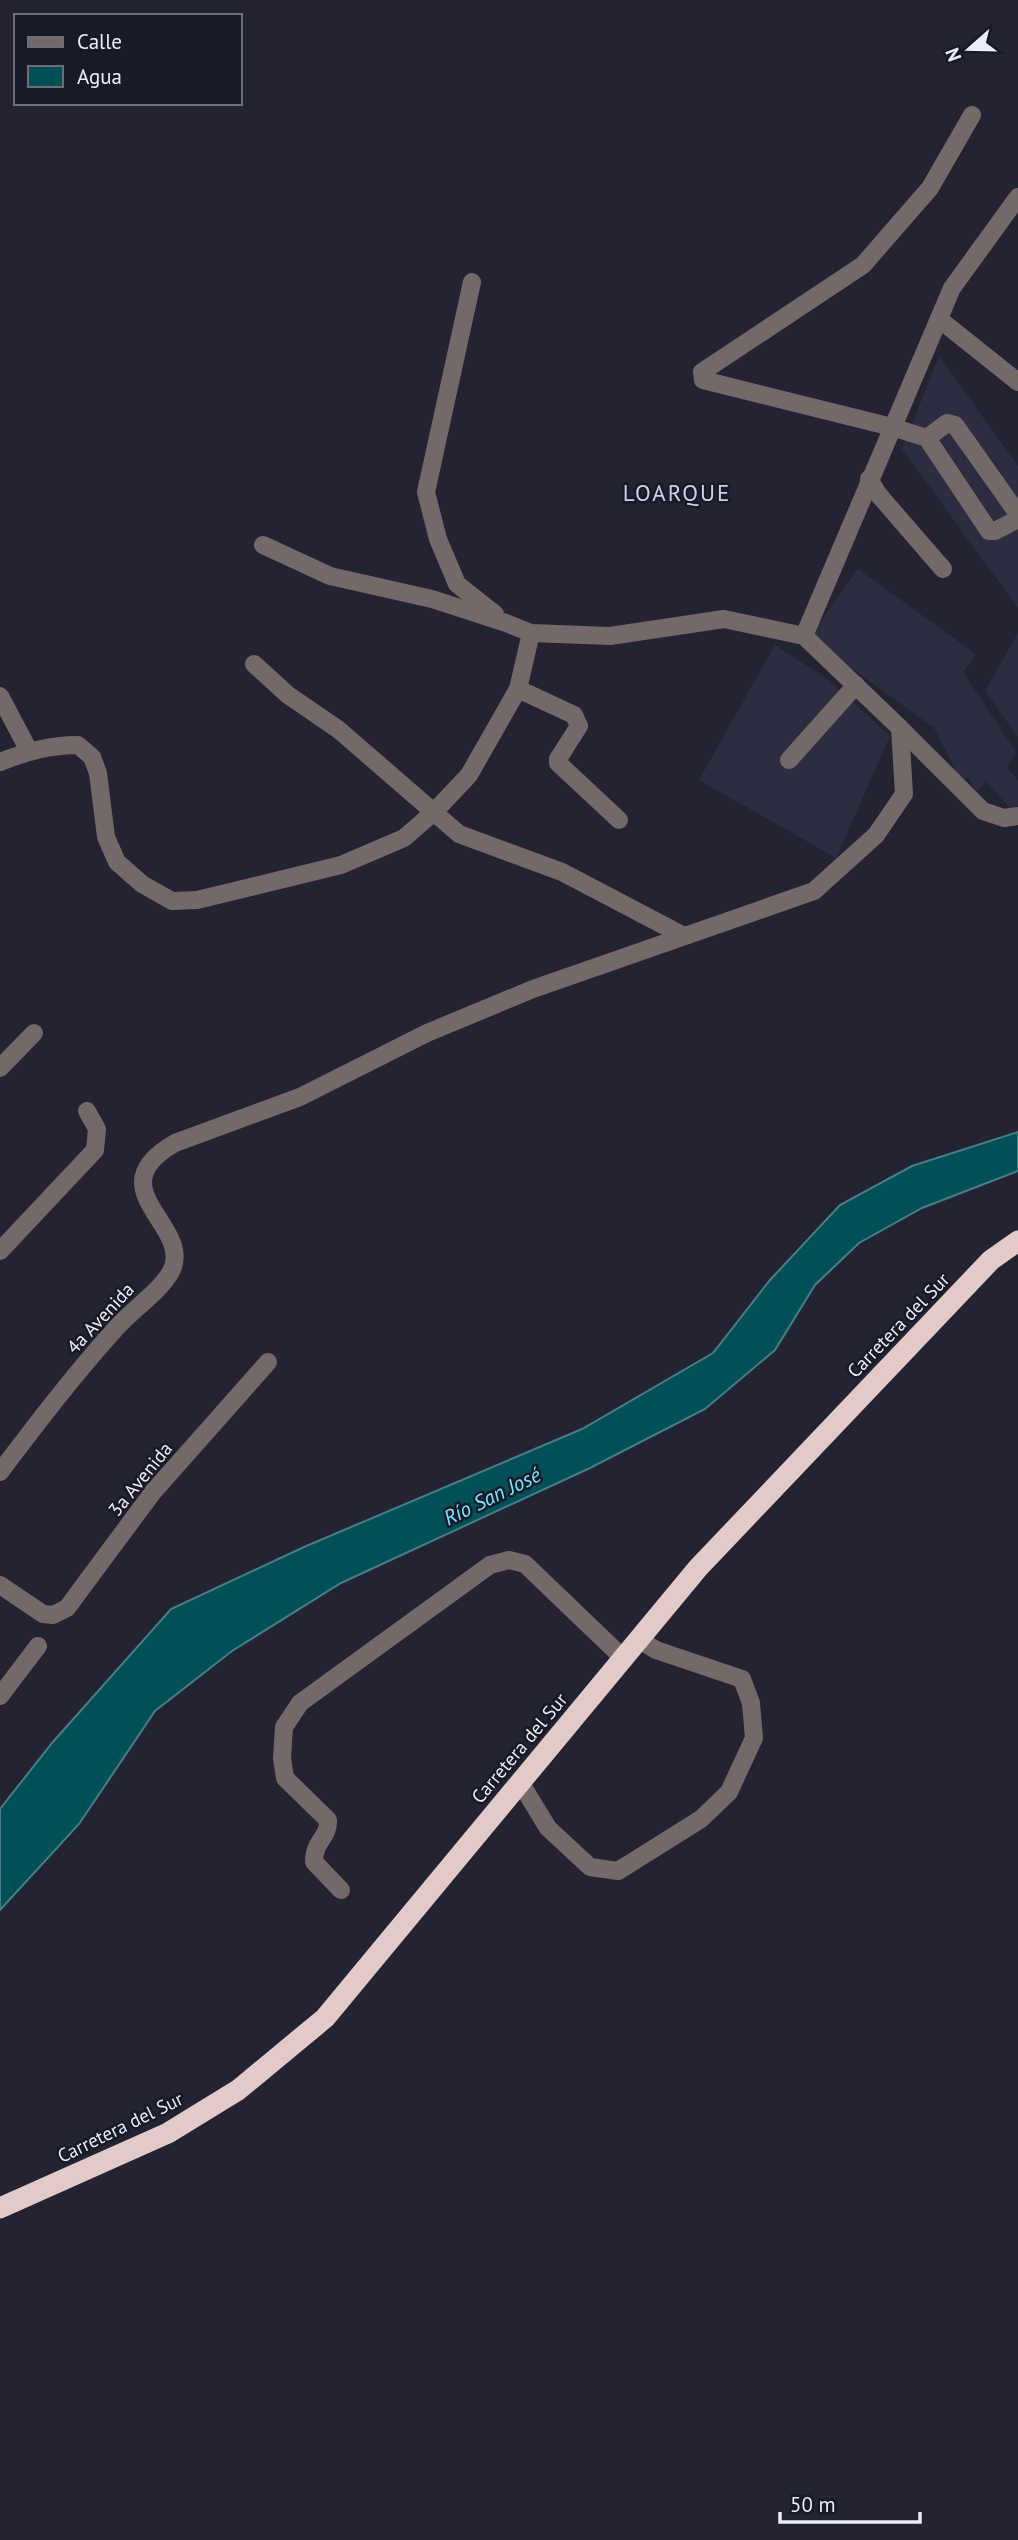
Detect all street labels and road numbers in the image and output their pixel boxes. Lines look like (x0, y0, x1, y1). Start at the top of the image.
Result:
street label: Carretera del Sur (842, 1267, 954, 1382)
street label: 4a Avenida (61, 1277, 139, 1359)
street label: 3a Avenida (103, 1437, 177, 1521)
street label: Carretera del Sur (466, 1688, 572, 1808)
street label: Carretera del Sur (53, 2086, 187, 2168)

